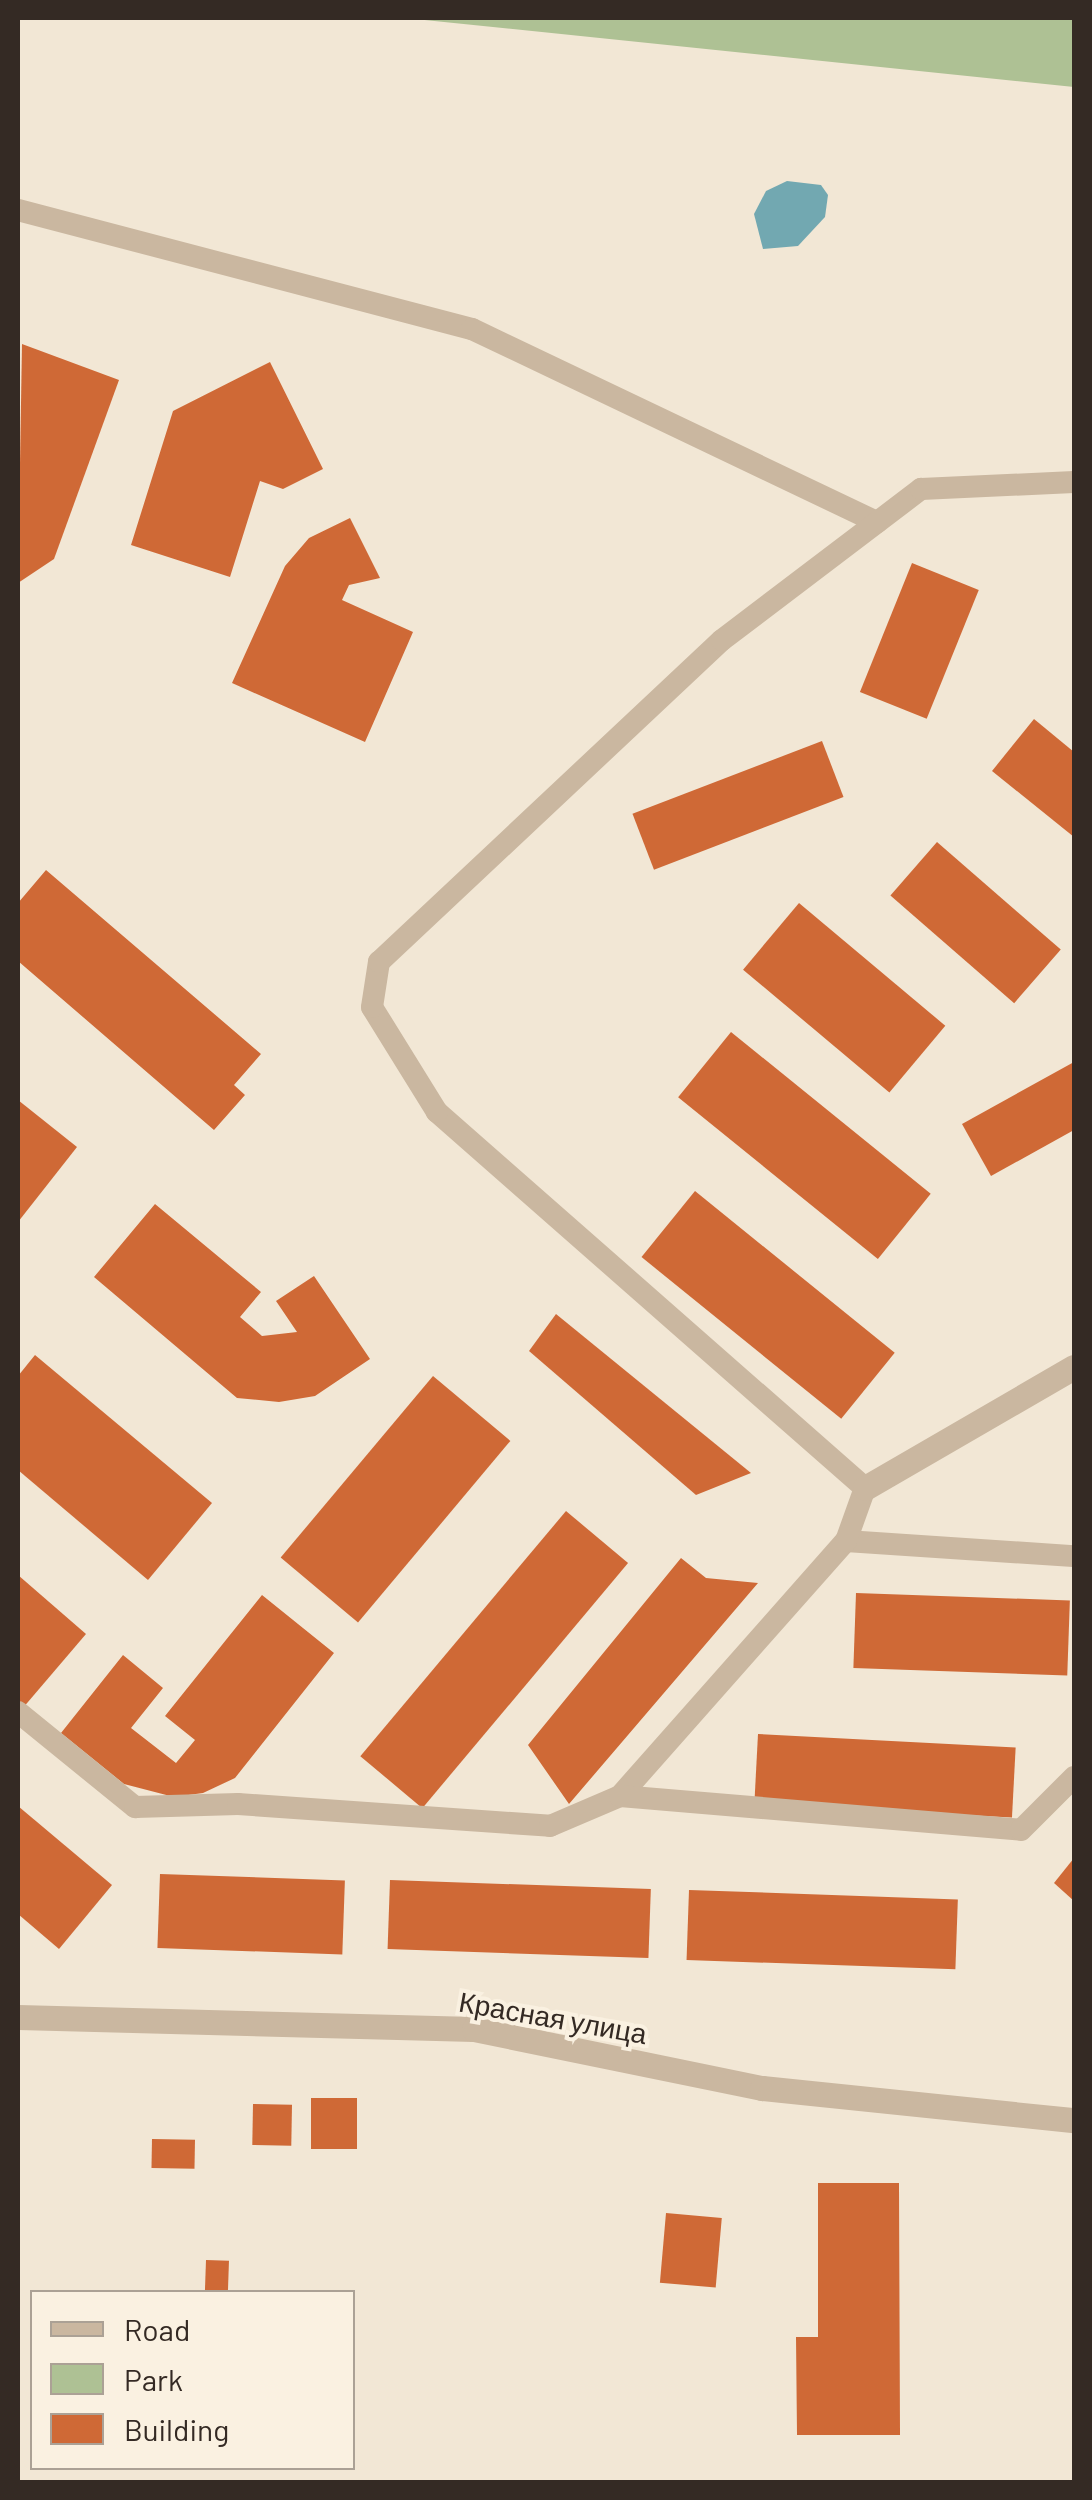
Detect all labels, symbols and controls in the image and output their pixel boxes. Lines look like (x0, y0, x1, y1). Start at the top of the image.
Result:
street label: Красная улица (456, 1984, 650, 2050)
legend (30, 2290, 355, 2470)
text: Road (124, 2311, 190, 2347)
text: Park (124, 2361, 183, 2397)
text: Building (124, 2411, 229, 2447)

